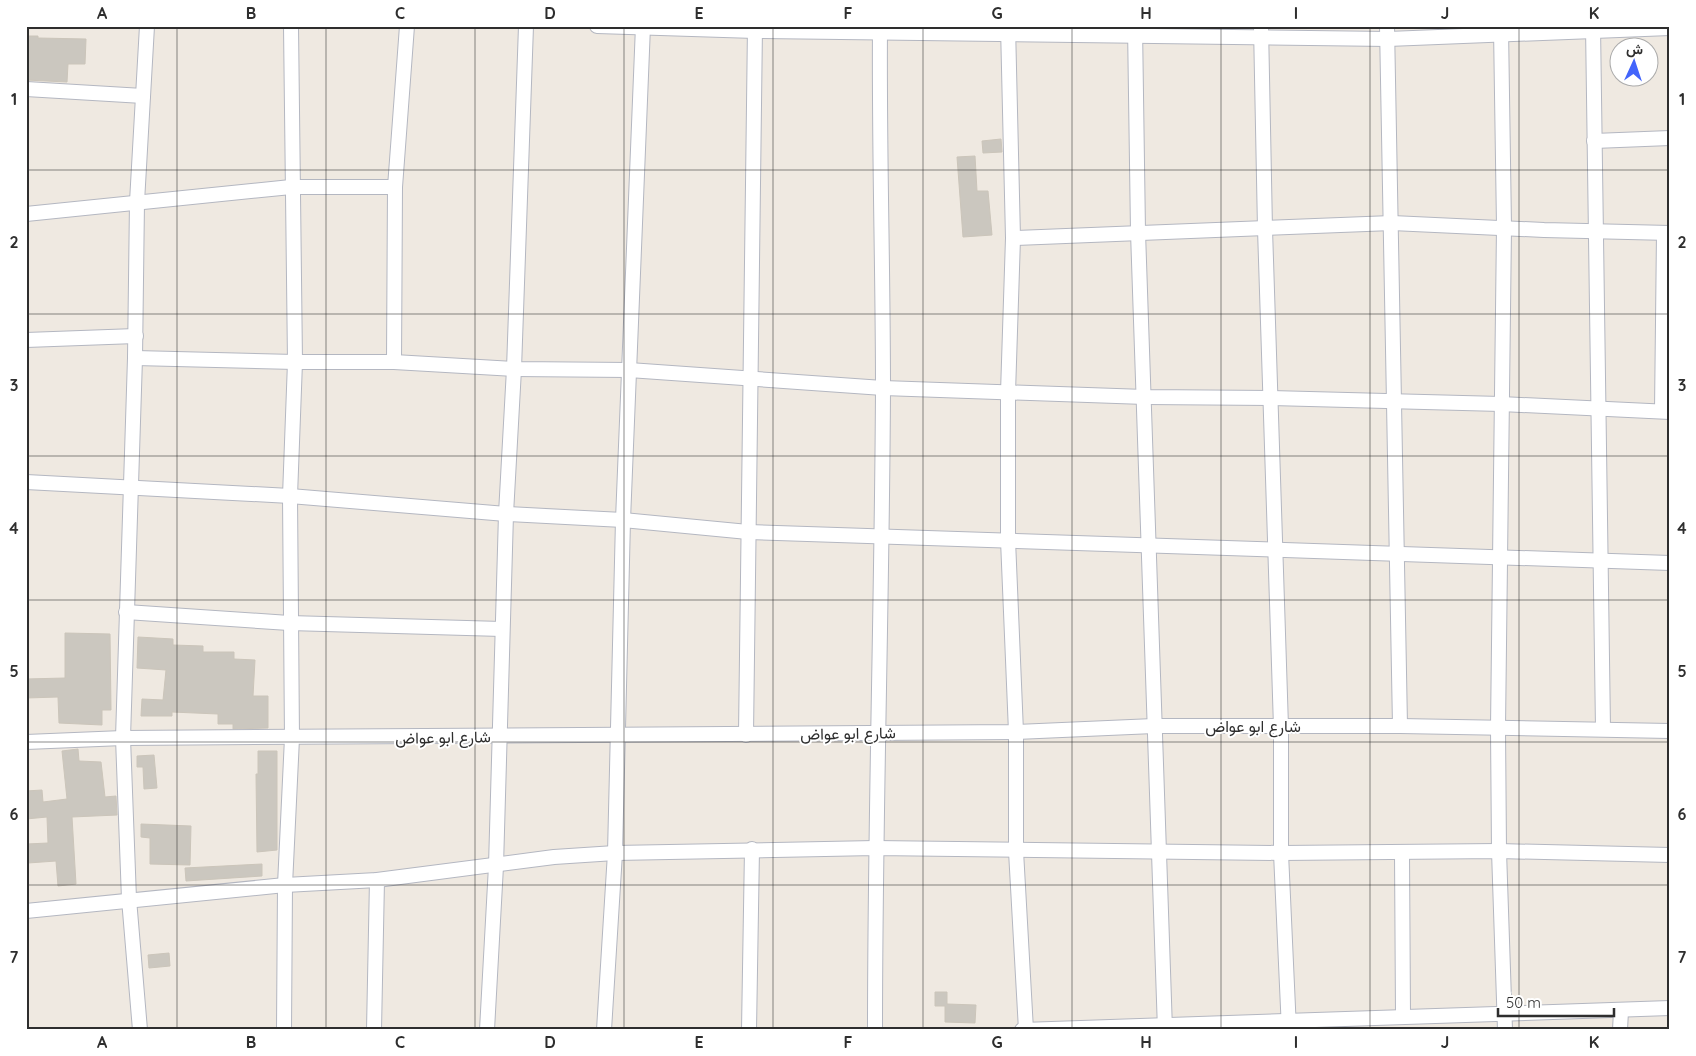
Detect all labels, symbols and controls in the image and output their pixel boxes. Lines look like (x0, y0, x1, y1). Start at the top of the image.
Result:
text: A (97, 3, 108, 23)
text: B (246, 3, 256, 23)
text: C (395, 3, 405, 23)
text: D (544, 3, 556, 23)
text: E (694, 3, 704, 23)
text: F (844, 3, 853, 23)
text: G (991, 3, 1003, 23)
text: H (1140, 3, 1152, 23)
text: I (1294, 3, 1298, 23)
text: J (1441, 3, 1449, 23)
text: K (1589, 3, 1599, 23)
north arrow (1608, 38, 1658, 88)
text: ش (1626, 40, 1644, 58)
text: 1 (11, 89, 17, 109)
text: 1 (1679, 89, 1685, 109)
text: 2 (9, 232, 19, 252)
text: 2 (1677, 232, 1687, 252)
text: 3 (10, 375, 18, 395)
text: 3 (1678, 375, 1686, 395)
text: 4 (9, 518, 19, 538)
text: 4 (1677, 518, 1687, 538)
text: 5 (9, 661, 19, 681)
text: 5 (1677, 661, 1687, 681)
street label: شارع ابو عواض (1205, 716, 1301, 738)
street label: شارع ابو عواض (800, 722, 896, 746)
street label: شارع ابو عواض (395, 726, 491, 750)
text: 6 (10, 804, 19, 824)
text: 6 (1678, 804, 1687, 824)
text: 7 (10, 947, 19, 967)
text: 7 (1678, 947, 1687, 967)
scale bar (1498, 986, 1615, 1018)
text: 50 m (1506, 993, 1541, 1012)
text: A (97, 1032, 108, 1052)
text: B (246, 1032, 256, 1052)
text: C (395, 1032, 405, 1052)
text: D (544, 1032, 556, 1052)
text: E (694, 1032, 704, 1052)
text: F (844, 1032, 853, 1052)
text: G (991, 1032, 1003, 1052)
text: H (1140, 1032, 1152, 1052)
text: I (1294, 1032, 1298, 1052)
text: J (1441, 1032, 1449, 1052)
text: K (1589, 1032, 1599, 1052)

